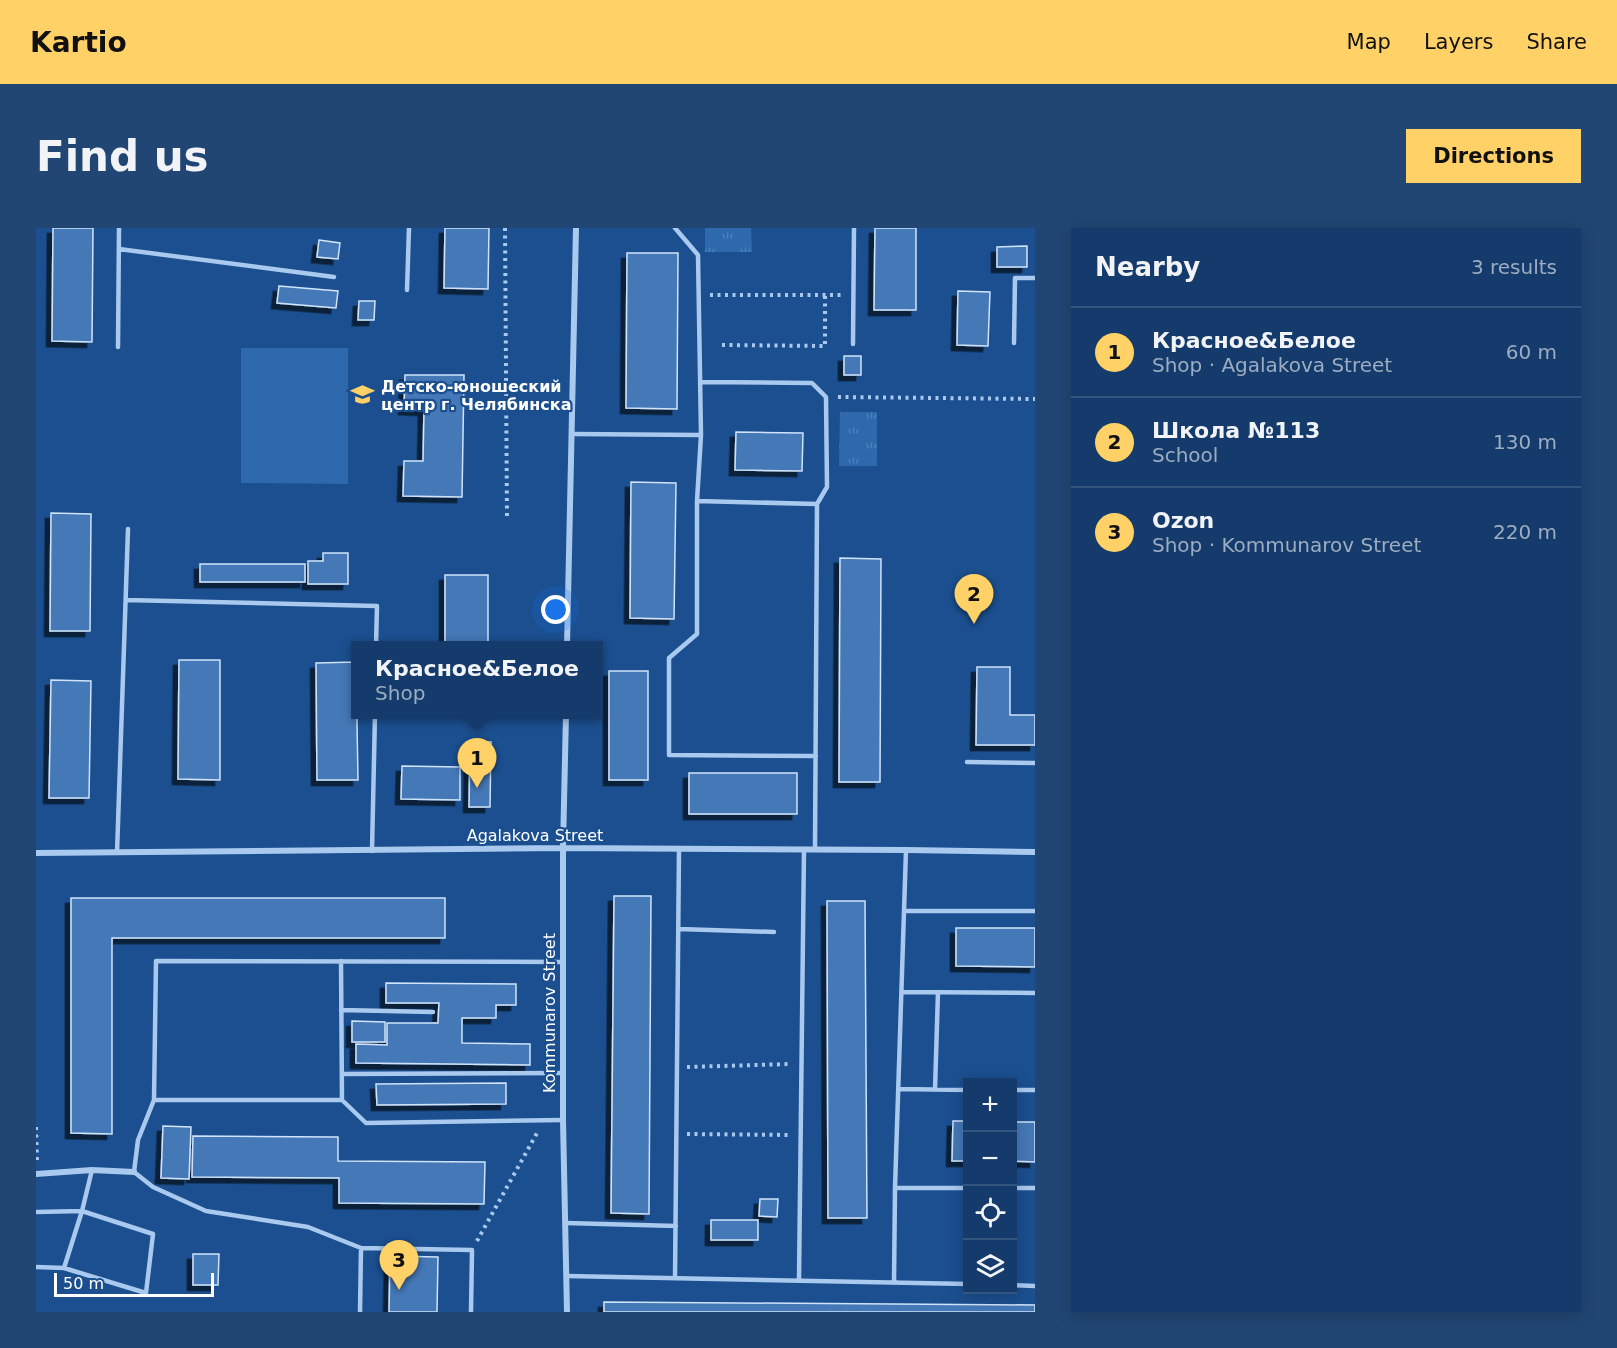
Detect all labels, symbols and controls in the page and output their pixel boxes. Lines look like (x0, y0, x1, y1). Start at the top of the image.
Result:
text: Kartio (30, 26, 127, 59)
text: Map (1347, 30, 1391, 54)
text: Layers (1424, 30, 1493, 54)
text: Share (1526, 30, 1587, 54)
button: Directions (1406, 129, 1581, 183)
text: Find us (36, 132, 209, 181)
text: Nearby (1095, 252, 1200, 282)
text: 3 results (1471, 255, 1557, 279)
text: Красное&Белое (1152, 328, 1356, 353)
text: 1 (1108, 340, 1121, 364)
text: 60 m (1506, 340, 1557, 364)
text: Shop · Agalakova Street (1152, 353, 1392, 377)
place label: Детско-юношеский центр г. Челябинска (381, 377, 571, 414)
school or university icon: Детско-юношеский центр г. Челябинска (350, 382, 376, 408)
text: Школа №113 (1152, 418, 1320, 443)
text: 2 (1108, 430, 1121, 454)
text: 130 m (1493, 430, 1557, 454)
text: School (1152, 443, 1218, 467)
text: Ozon (1152, 508, 1214, 533)
text: 3 (1108, 520, 1121, 544)
text: 220 m (1493, 520, 1557, 544)
text: Shop · Kommunarov Street (1152, 533, 1421, 557)
pin: 2 (954, 574, 994, 624)
your location (541, 595, 570, 624)
popup (351, 641, 603, 719)
text: Красное&Белое (375, 656, 579, 681)
text: Shop (375, 681, 425, 705)
pin: 1 (458, 738, 496, 788)
street label: Agalakova Street (467, 826, 603, 845)
street label: Kommunarov Street (540, 933, 559, 1093)
map controls (963, 1078, 1017, 1294)
button: + (963, 1078, 1017, 1132)
button: − (963, 1132, 1017, 1186)
button: locate (963, 1186, 1017, 1240)
pin: 3 (380, 1240, 418, 1290)
button: layers (963, 1240, 1017, 1294)
scale bar (54, 1270, 214, 1298)
text: 50 m (63, 1274, 104, 1293)

